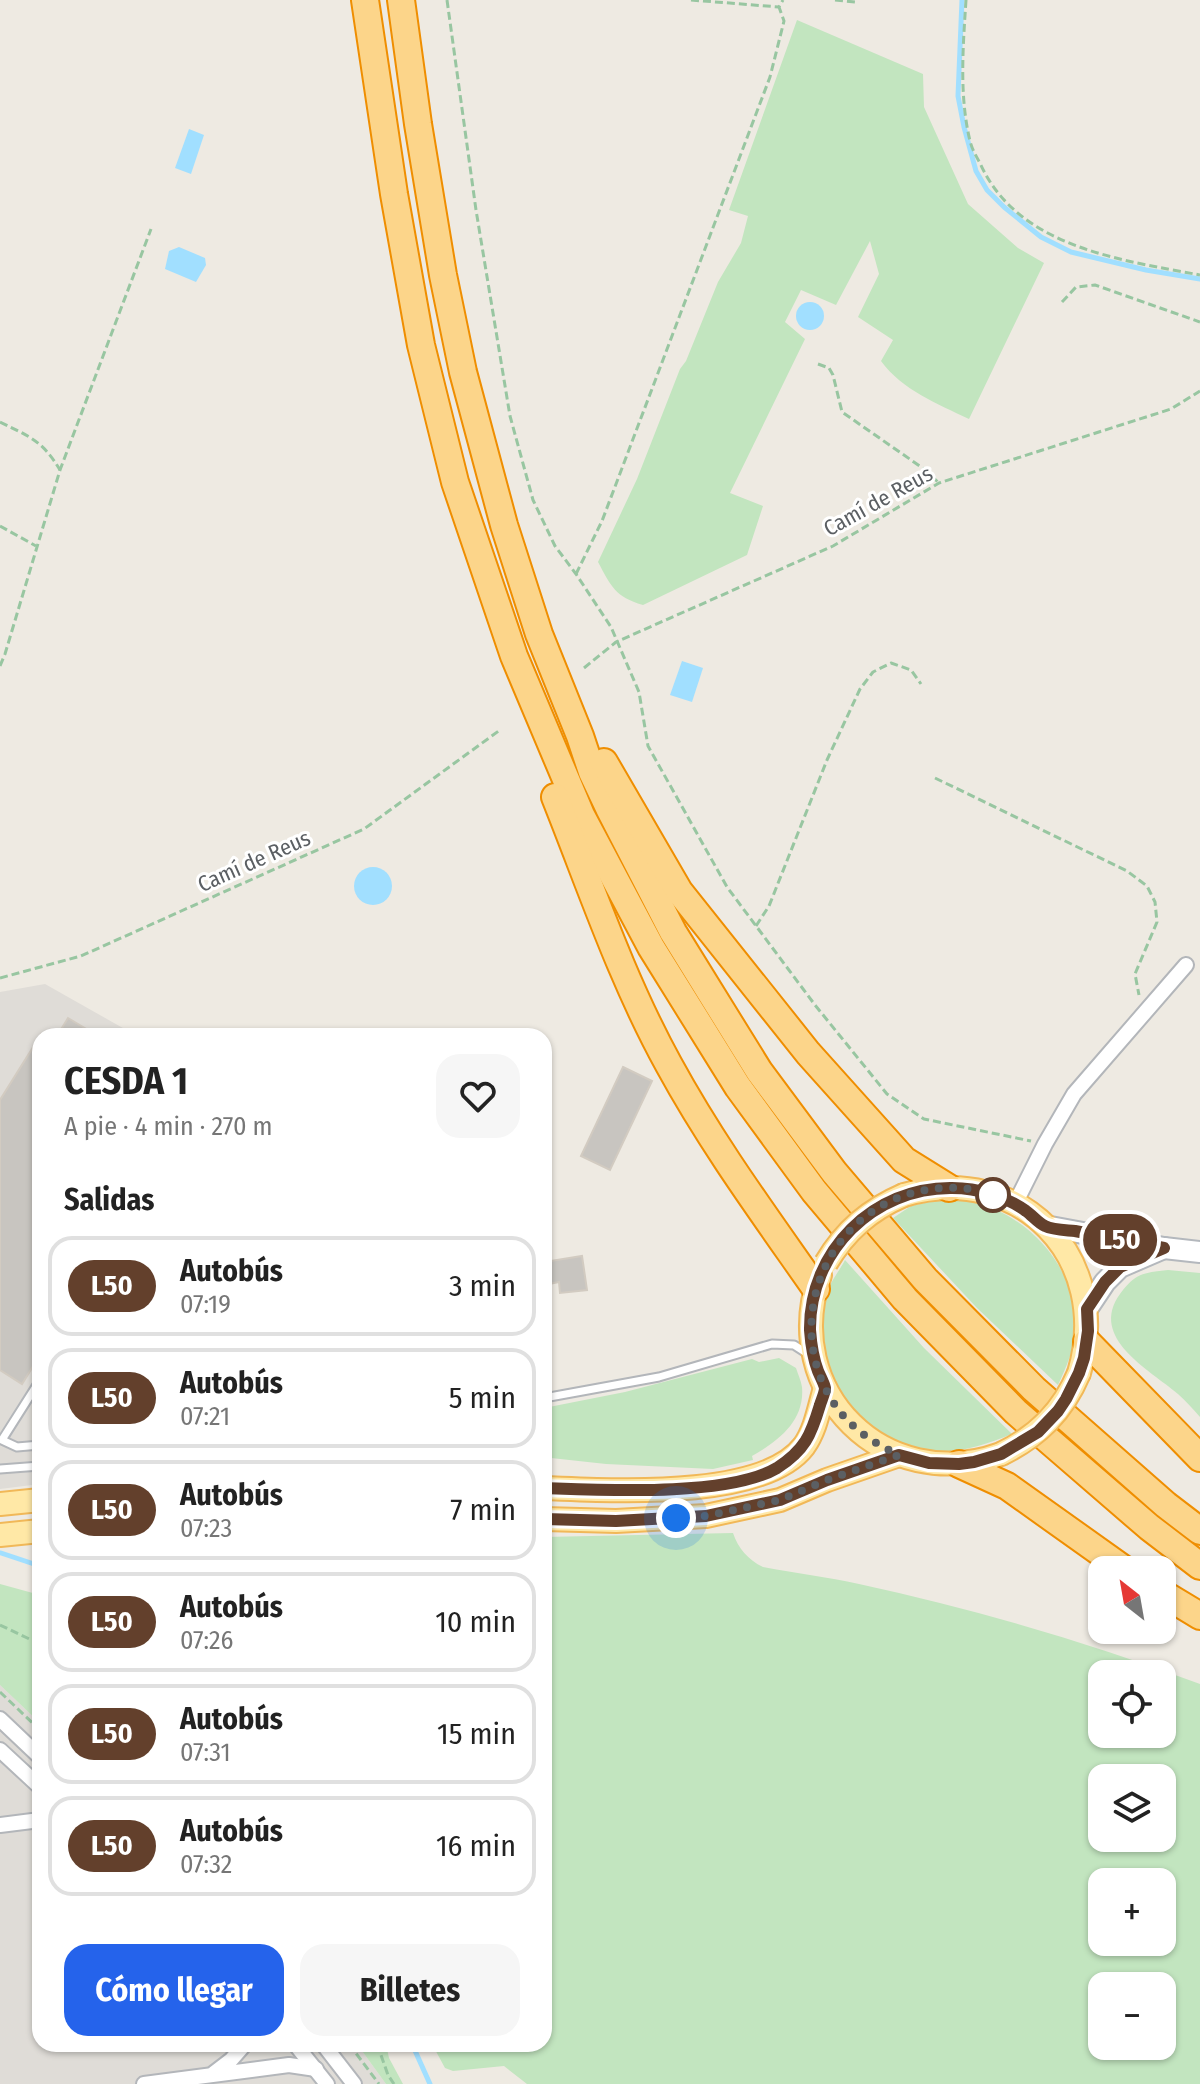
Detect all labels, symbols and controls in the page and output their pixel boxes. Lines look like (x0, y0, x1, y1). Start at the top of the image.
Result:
street label: Camí de Reus (819, 460, 937, 542)
street label: Camí de Reus (193, 824, 315, 898)
button: heart (436, 1054, 520, 1138)
text: CESDA 1 (64, 1058, 188, 1104)
text: A pie · 4 min · 270 m (64, 1111, 273, 1142)
unlabelled marker (976, 1178, 1010, 1212)
text: Salidas (64, 1182, 154, 1218)
line badge: L50 (1074, 1214, 1166, 1266)
text: L50 (1099, 1223, 1141, 1256)
text: Autobús (180, 1253, 283, 1289)
text: 3 min (449, 1268, 516, 1304)
text: L50 (91, 1269, 133, 1302)
text: 07:19 (180, 1289, 231, 1320)
text: Autobús (180, 1365, 283, 1401)
text: 5 min (449, 1380, 516, 1416)
text: L50 (91, 1381, 133, 1414)
text: 07:21 (180, 1401, 230, 1432)
text: Autobús (180, 1477, 283, 1513)
text: 7 min (450, 1492, 516, 1528)
text: L50 (91, 1493, 133, 1526)
your location (656, 1498, 696, 1538)
text: 07:23 (180, 1513, 232, 1544)
north arrow (1088, 1556, 1176, 1644)
map controls (1088, 1556, 1176, 2060)
text: Autobús (180, 1589, 283, 1625)
text: 10 min (435, 1604, 516, 1640)
text: L50 (91, 1605, 133, 1638)
text: 07:26 (180, 1625, 233, 1656)
button: locate (1088, 1660, 1176, 1748)
text: Autobús (180, 1701, 283, 1737)
text: 15 min (437, 1716, 516, 1752)
text: L50 (91, 1717, 133, 1750)
text: 07:31 (180, 1737, 231, 1768)
button: layers (1088, 1764, 1176, 1852)
text: Autobús (180, 1813, 283, 1849)
text: 16 min (436, 1828, 516, 1864)
text: L50 (91, 1829, 133, 1862)
text: 07:32 (180, 1849, 232, 1880)
button: + (1088, 1868, 1176, 1956)
button: Cómo llegar (64, 1944, 284, 2036)
button: Billetes (300, 1944, 520, 2036)
button: − (1088, 1972, 1176, 2060)

